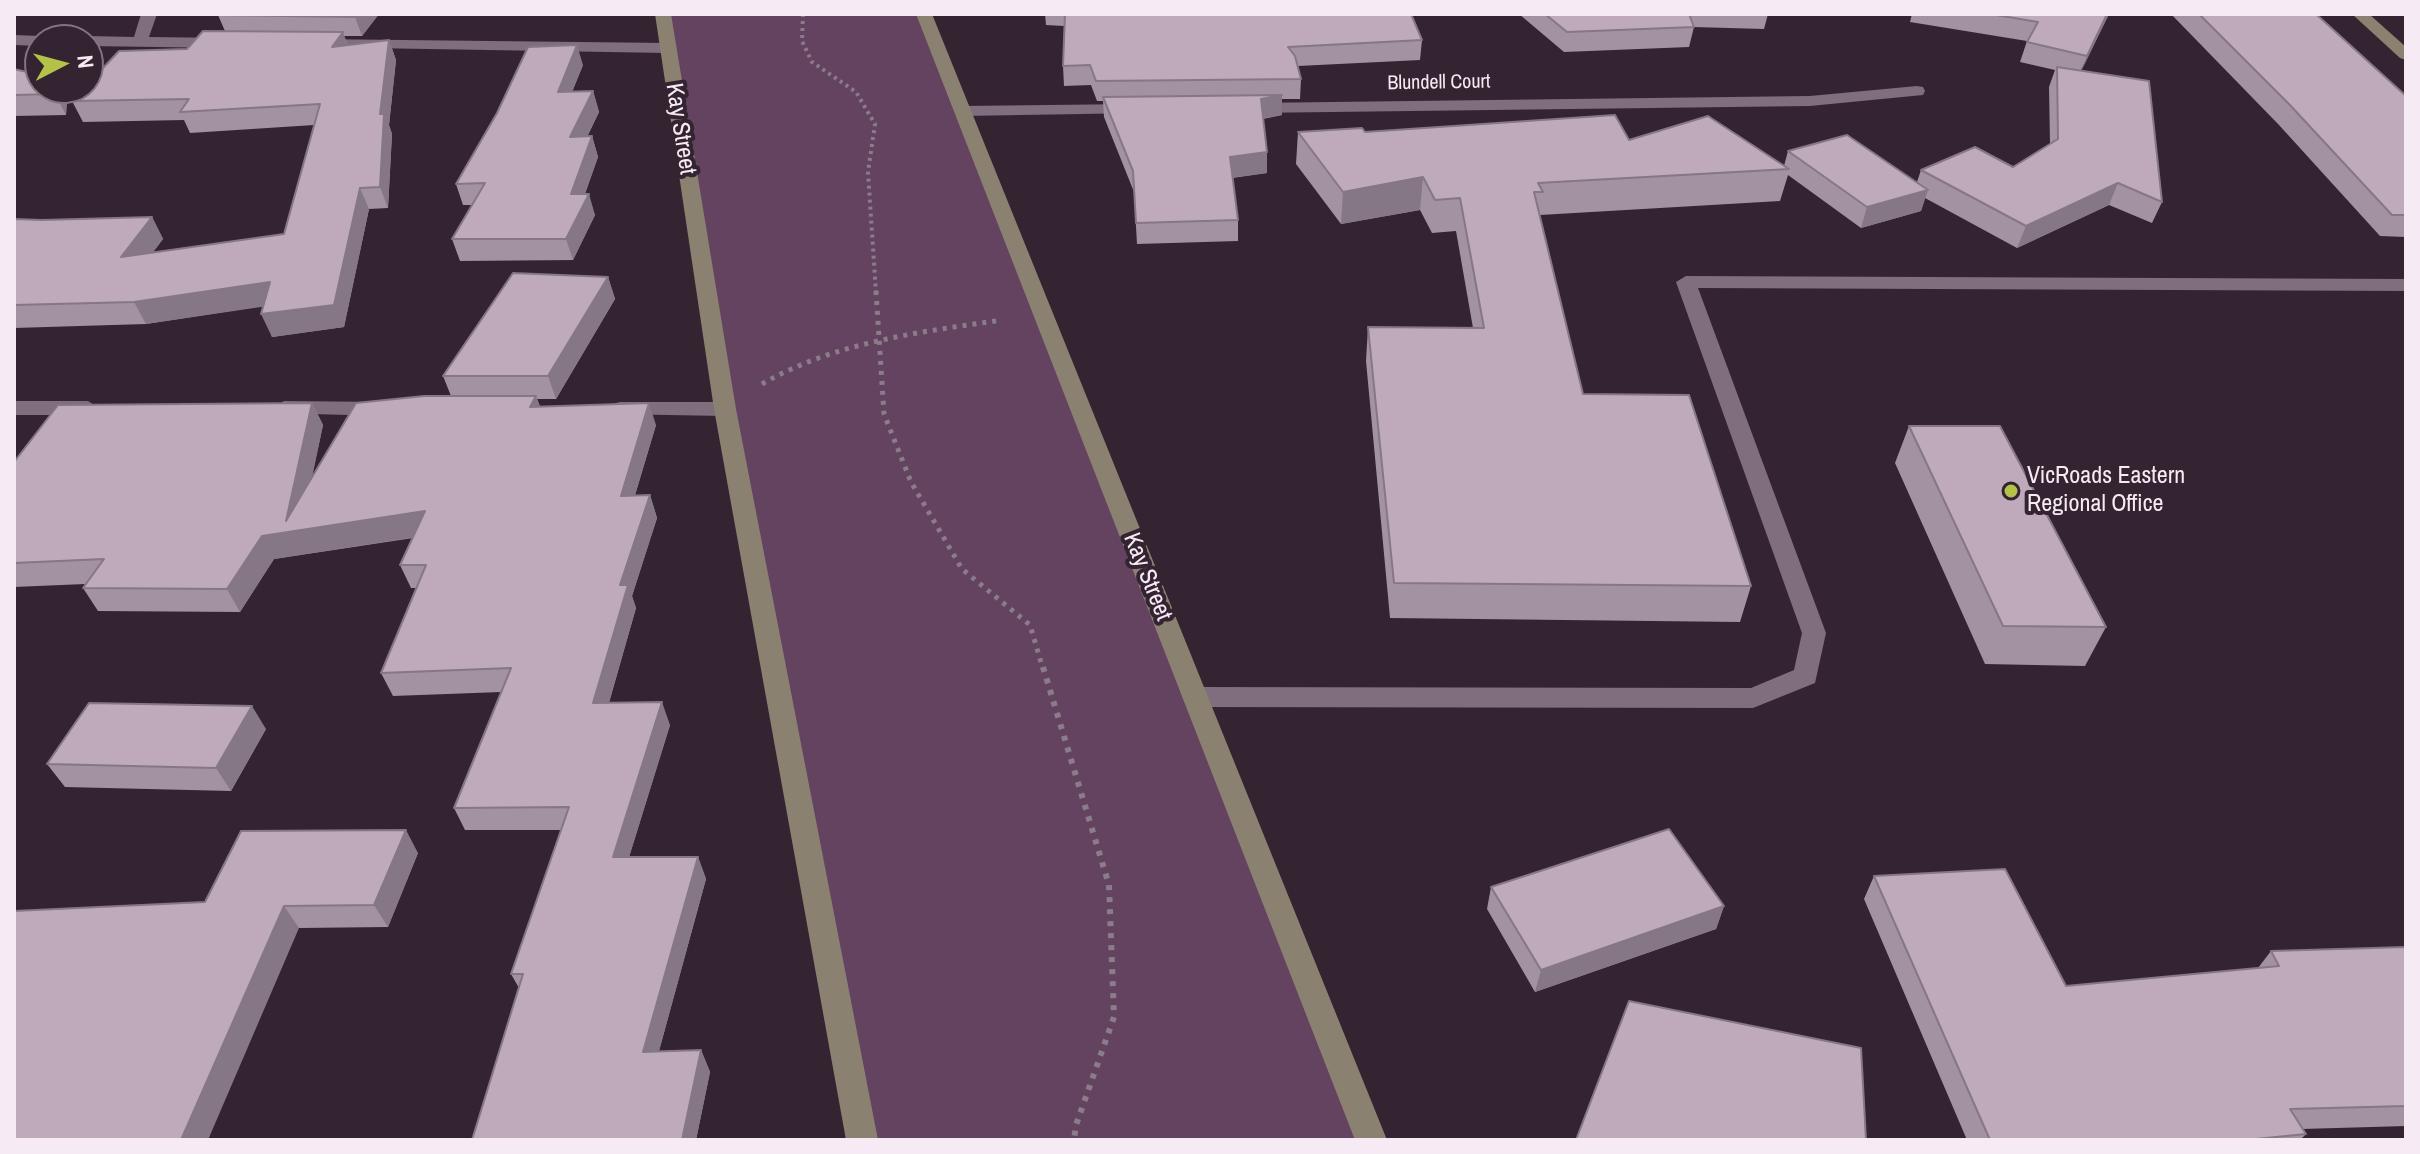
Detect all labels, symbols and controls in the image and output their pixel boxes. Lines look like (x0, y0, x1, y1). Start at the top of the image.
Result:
north arrow (24, 24, 104, 104)
text: N (70, 54, 101, 70)
street label: Blundell Court (1387, 70, 1491, 96)
street label: Kay Street (659, 81, 701, 177)
place label: VicRoads Eastern Regional Office (2027, 463, 2185, 519)
marker: VicRoads Eastern Regional Office (2002, 482, 2020, 500)
street label: Kay Street (1116, 529, 1178, 625)

